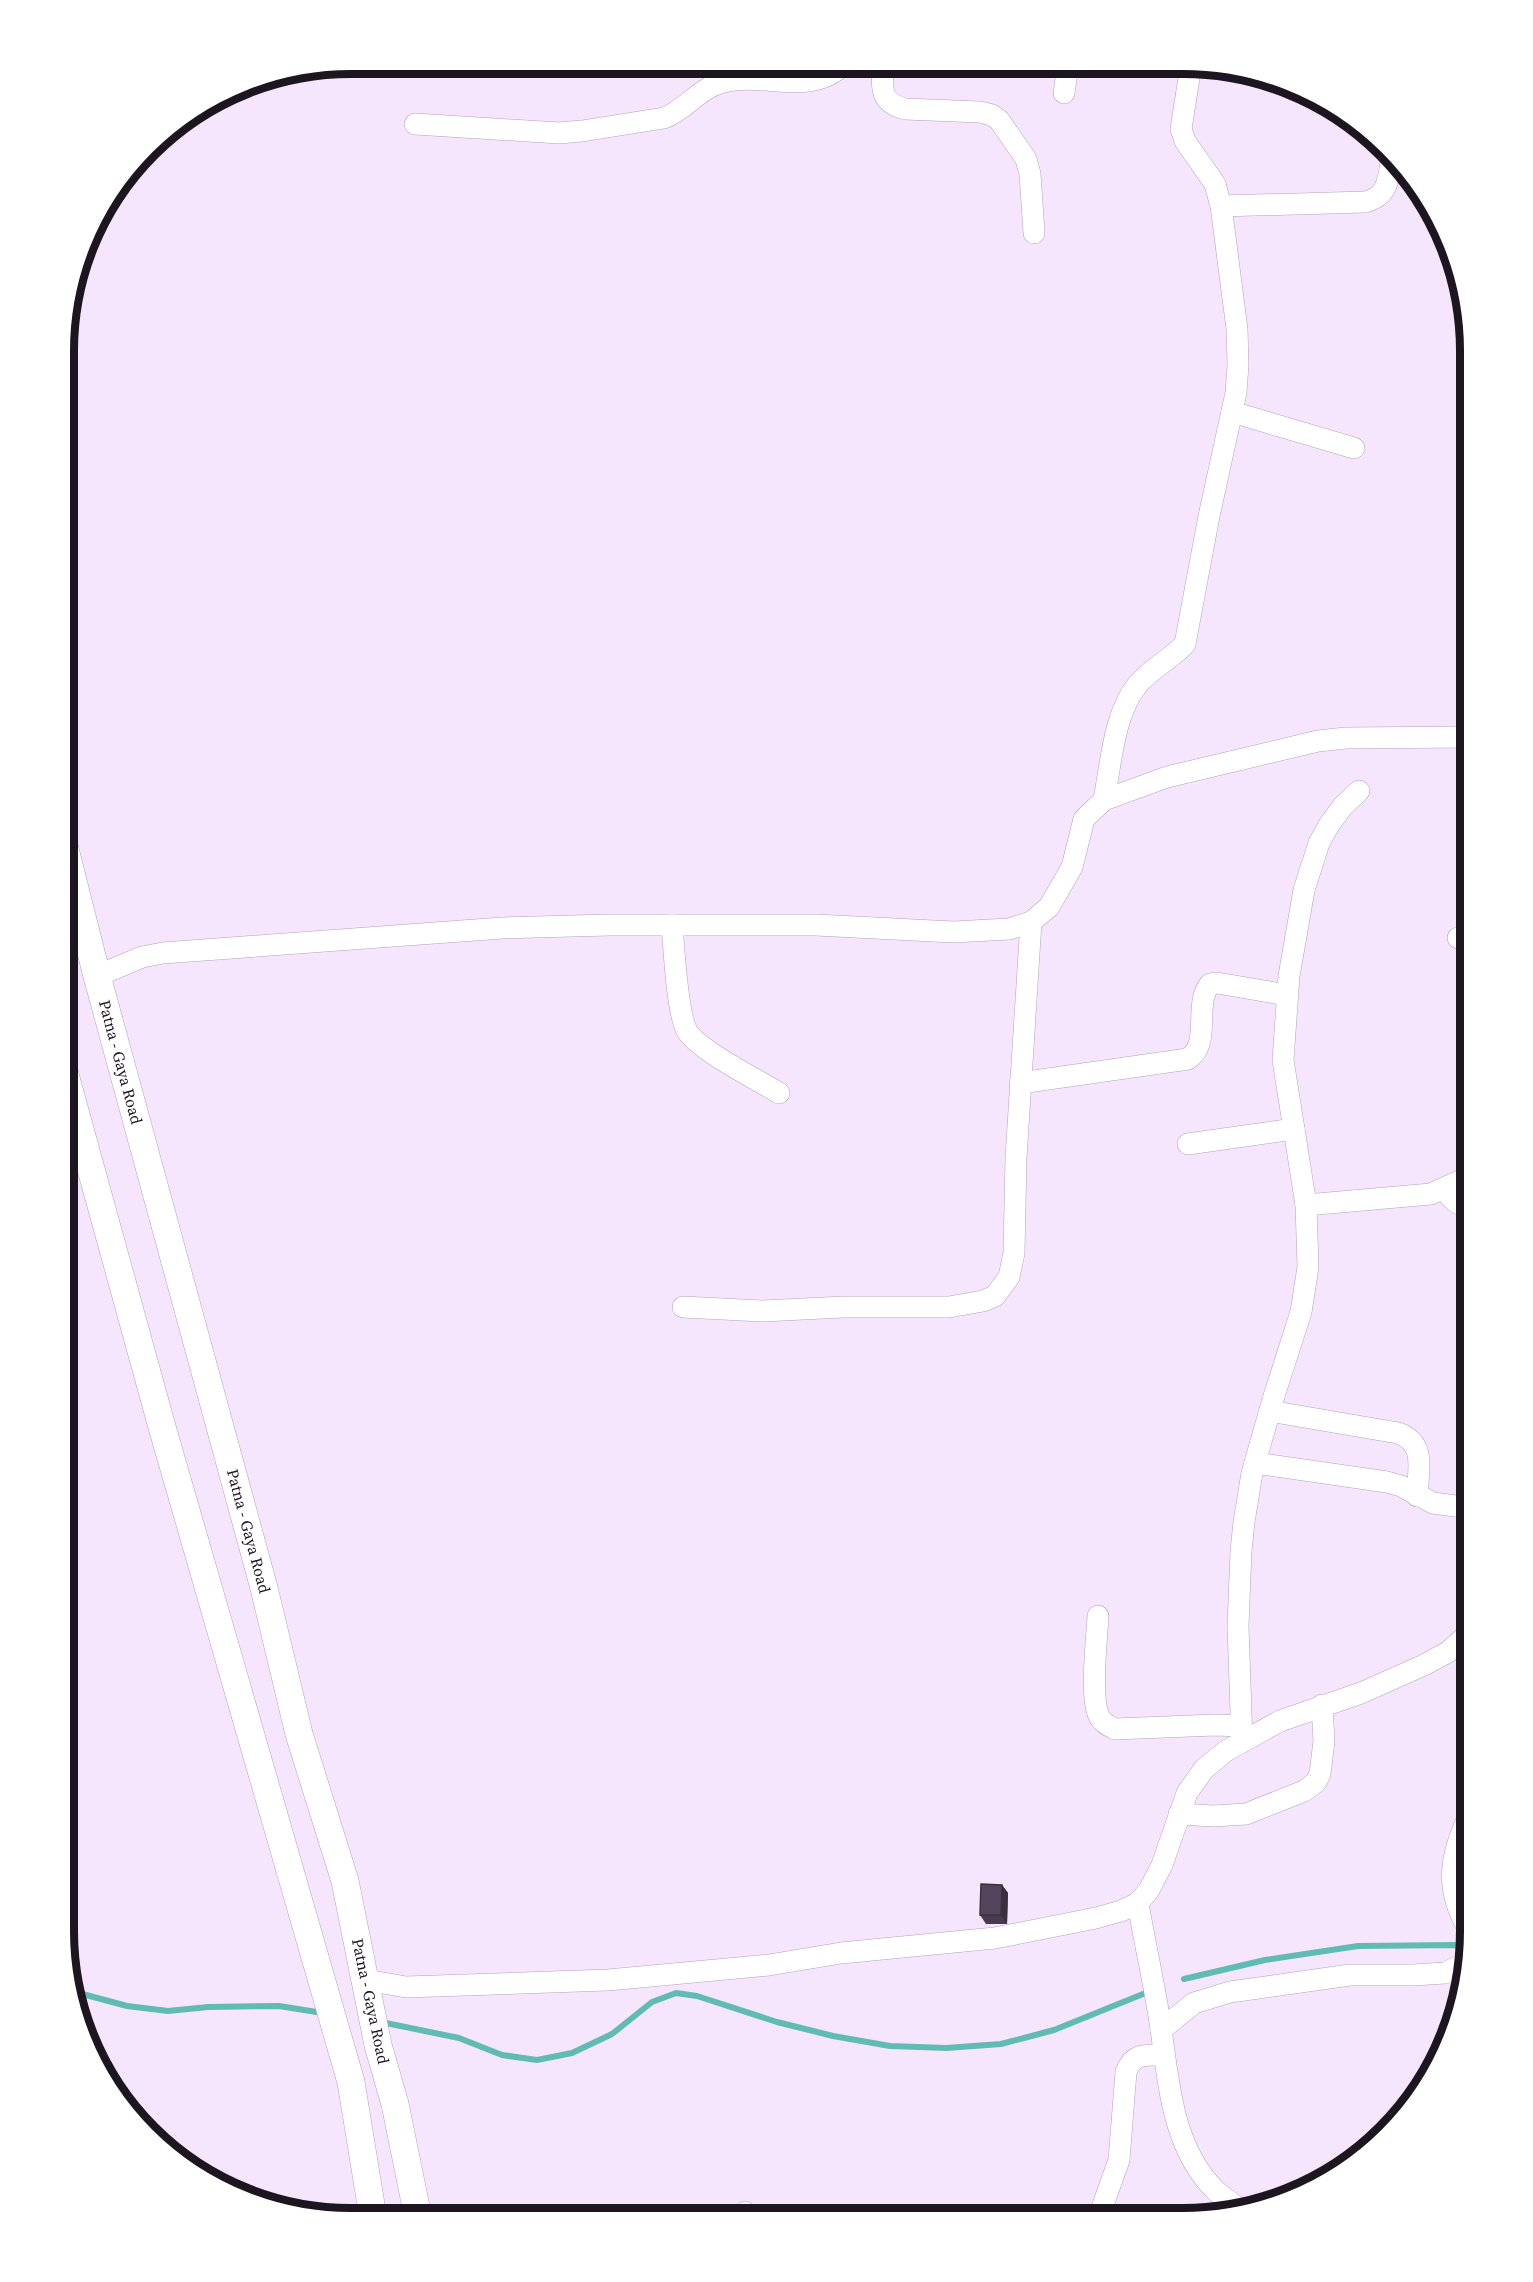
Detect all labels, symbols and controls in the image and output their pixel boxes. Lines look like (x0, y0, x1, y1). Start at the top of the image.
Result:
street label: Patna - Gaya Road (94, 997, 148, 1127)
street label: Patna - Gaya Road (222, 1466, 276, 1596)
street label: Patna - Gaya Road (347, 1936, 395, 2066)

